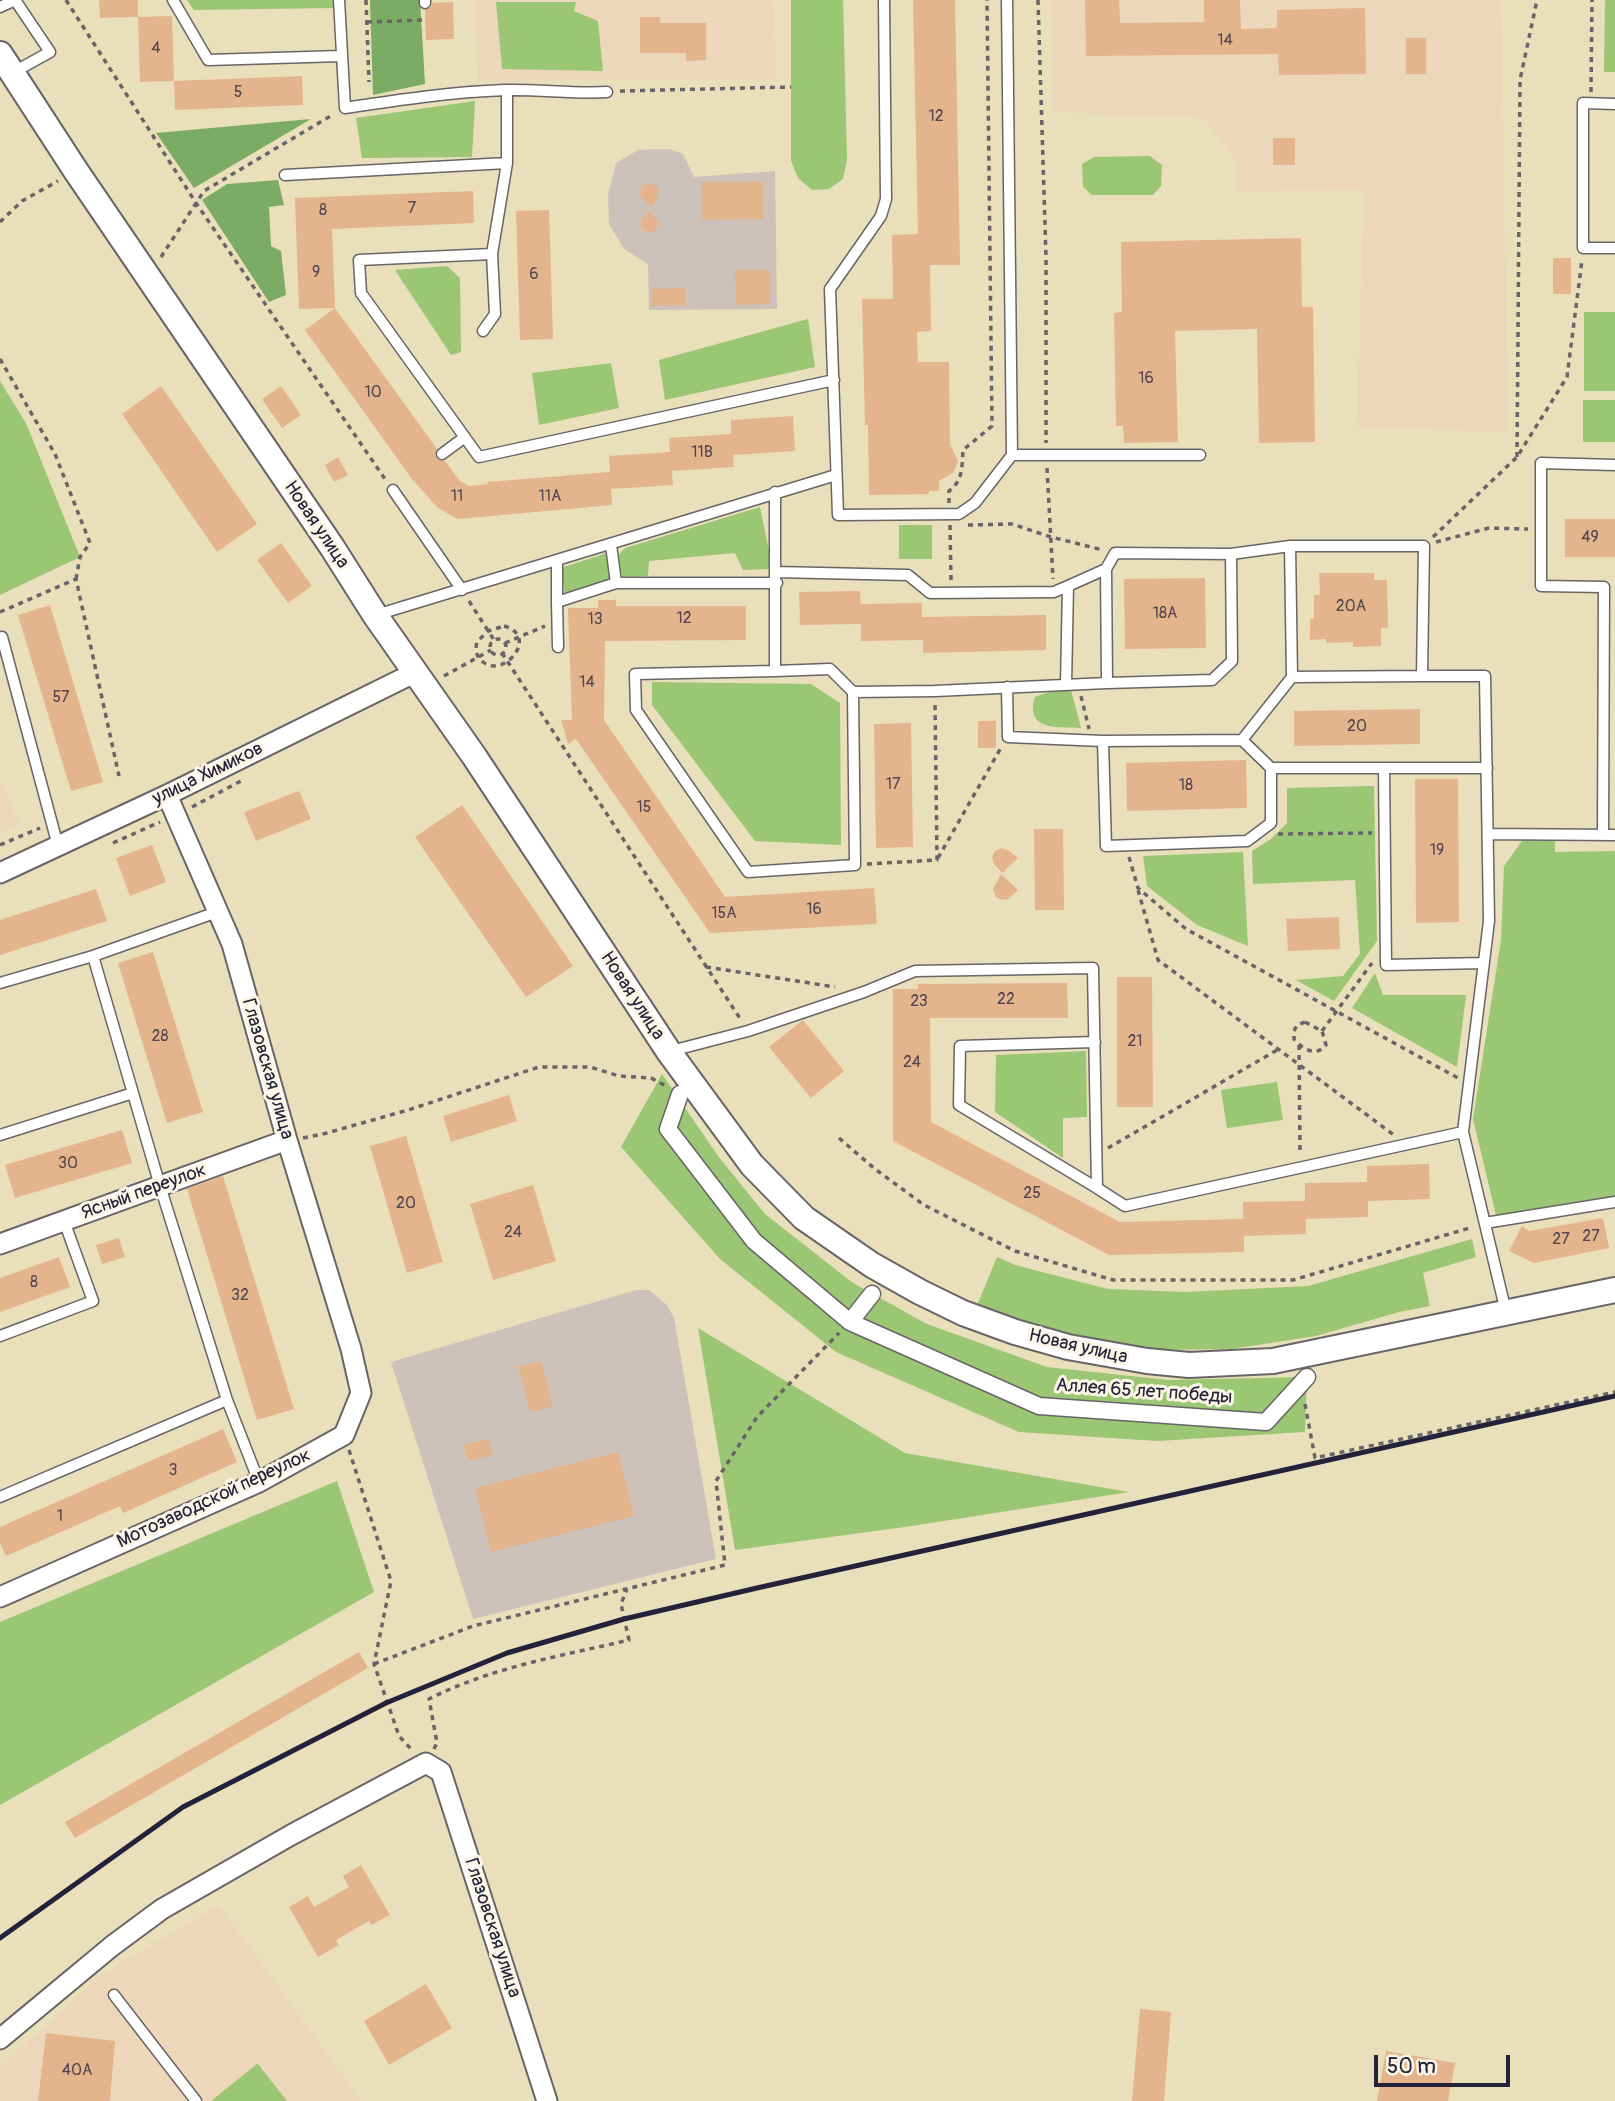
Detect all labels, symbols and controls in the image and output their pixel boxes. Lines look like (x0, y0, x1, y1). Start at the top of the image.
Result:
house number: 14 (1217, 31, 1233, 51)
house number: 4 (151, 39, 161, 59)
house number: 5 (234, 83, 242, 103)
house number: 12 (928, 107, 944, 127)
house number: 7 (408, 199, 416, 219)
house number: 8 (319, 201, 327, 221)
house number: 9 (312, 263, 320, 283)
house number: 6 (529, 265, 539, 285)
house number: 16 (1138, 369, 1154, 389)
house number: 10 (364, 383, 382, 403)
house number: 11В (691, 443, 713, 463)
street label: Новая улица (278, 477, 354, 573)
house number: 11 (451, 487, 463, 507)
house number: 11А (539, 487, 561, 507)
house number: 49 (1581, 528, 1599, 548)
house number: 20А (1336, 597, 1366, 617)
house number: 18А (1153, 604, 1177, 624)
house number: 12 (676, 609, 692, 629)
house number: 13 (587, 610, 603, 630)
house number: 14 (579, 673, 595, 693)
house number: 57 (52, 688, 70, 708)
house number: 20 (1347, 717, 1367, 737)
street label: улица Химиков (149, 737, 267, 811)
house number: 17 (886, 775, 900, 795)
house number: 18 (1179, 776, 1193, 796)
house number: 15 (637, 798, 651, 818)
house number: 19 (1430, 841, 1444, 861)
house number: 16 (806, 900, 822, 920)
house number: 15А (711, 904, 737, 924)
street label: Новая улица (595, 948, 669, 1044)
house number: 22 (997, 990, 1015, 1010)
house number: 23 (910, 992, 928, 1012)
street label: Глазовская улица (236, 996, 298, 1142)
house number: 28 (151, 1027, 169, 1047)
house number: 21 (1127, 1032, 1143, 1052)
house number: 24 (903, 1053, 921, 1073)
house number: 30 (58, 1154, 78, 1174)
street label: Ясный переулок (79, 1159, 209, 1225)
house number: 25 (1023, 1184, 1041, 1204)
house number: 20 (396, 1194, 416, 1214)
house number: 24 (504, 1223, 522, 1243)
house number: 27 (1582, 1227, 1600, 1247)
house number: 27 (1552, 1230, 1570, 1250)
house number: 8 (30, 1273, 38, 1293)
house number: 32 (231, 1286, 249, 1306)
street label: Новая улица (1026, 1325, 1130, 1369)
street label: Аллея 65 лет победы (1055, 1374, 1233, 1410)
street label: Мотозаводской переулок (114, 1444, 314, 1554)
house number: 3 (169, 1461, 177, 1481)
house number: 1 (57, 1507, 63, 1527)
street label: Глазовская улица (459, 1855, 525, 2001)
scale bar (1377, 2042, 1514, 2086)
text: 50 m (1387, 2053, 1436, 2080)
house number: 40А (62, 2061, 92, 2081)

